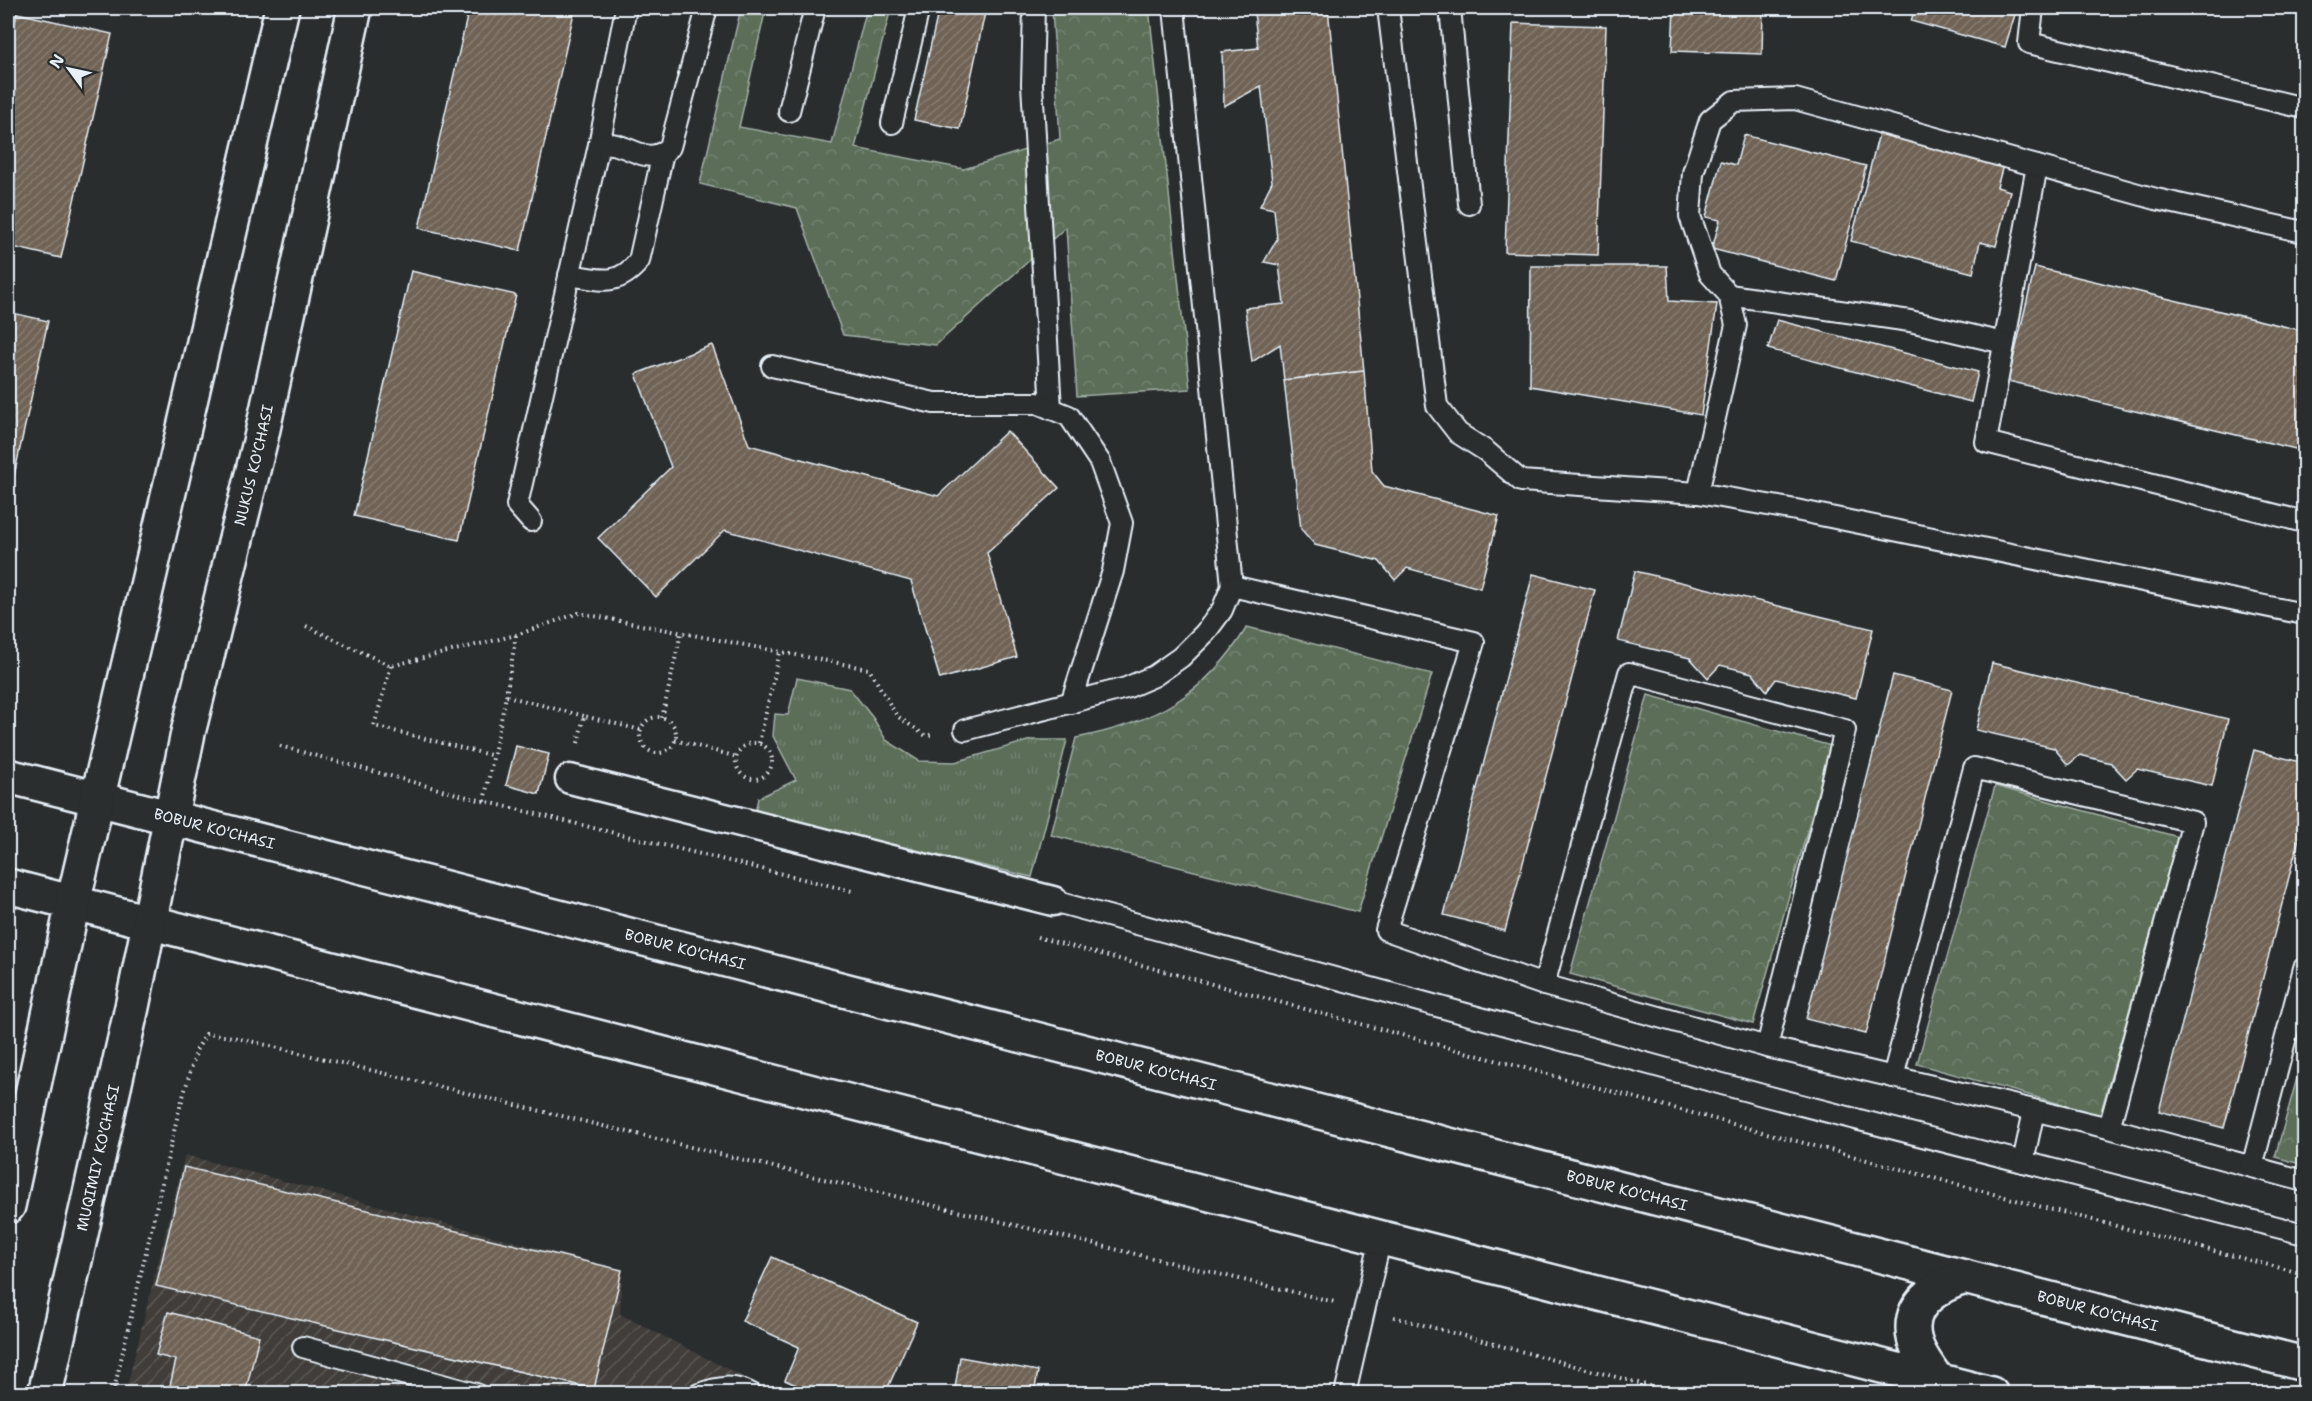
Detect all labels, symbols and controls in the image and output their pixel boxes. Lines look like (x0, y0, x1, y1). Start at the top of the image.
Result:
north arrow (39, 39, 99, 99)
text: N (45, 50, 69, 72)
street label: NUKUS KO'CHASI (230, 403, 278, 528)
street label: BOBUR KO'CHASI (152, 804, 277, 854)
street label: BOBUR KO'CHASI (623, 924, 748, 975)
street label: BOBUR KO'CHASI (1093, 1045, 1219, 1095)
street label: MUQIMIY KO'CHASI (72, 1083, 124, 1233)
street label: BOBUR KO'CHASI (1564, 1165, 1689, 1216)
street label: BOBUR KO'CHASI (2035, 1286, 2160, 1336)

